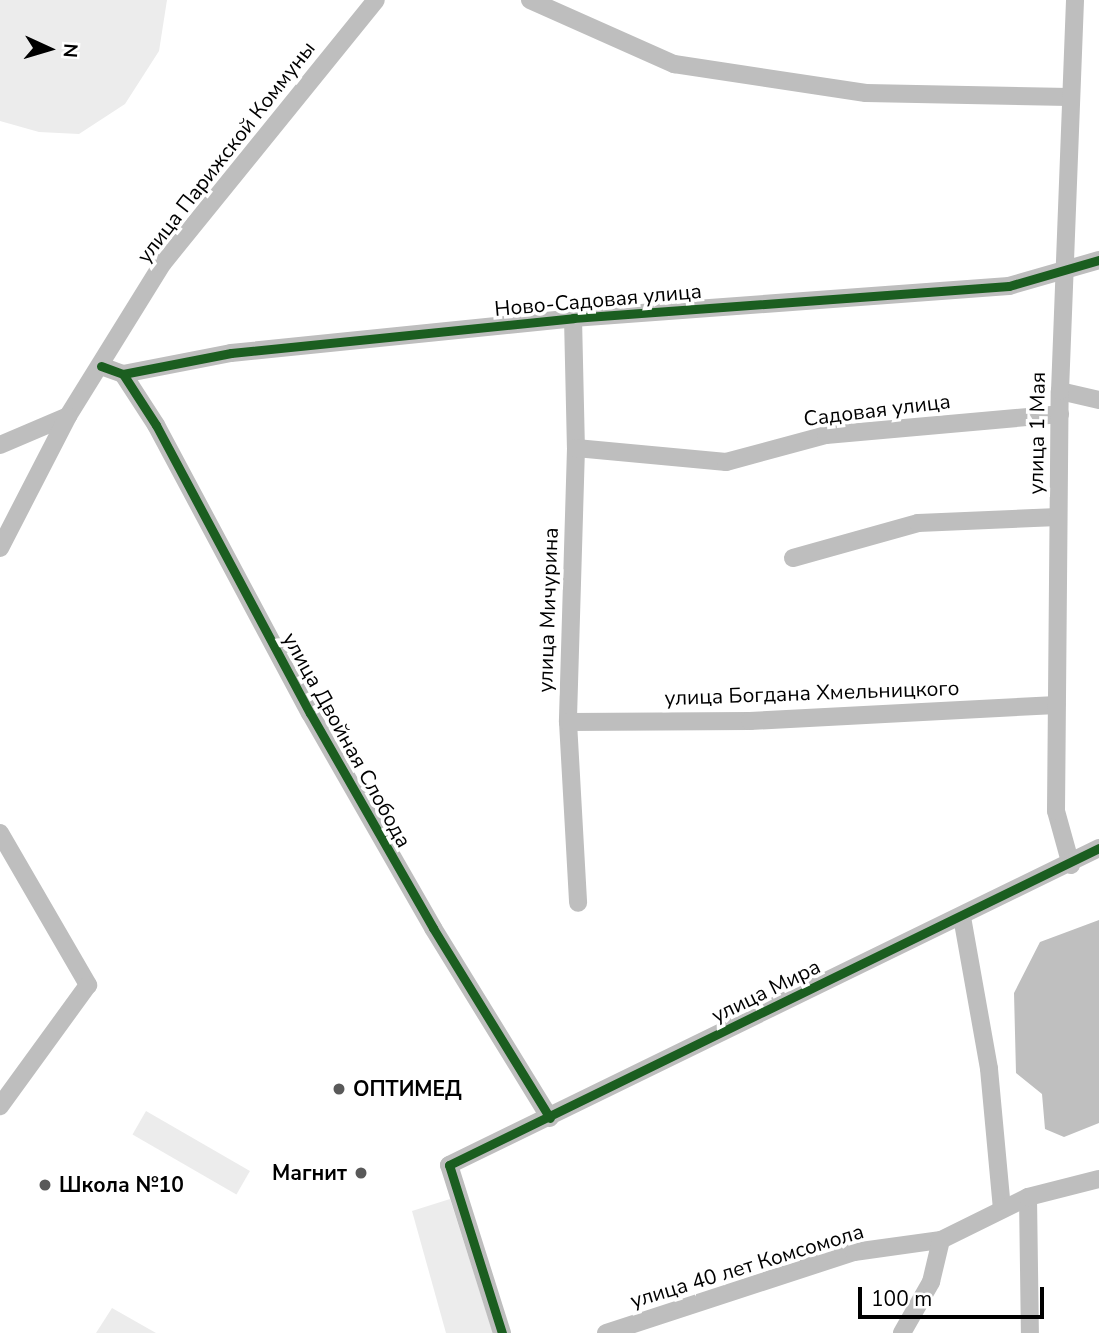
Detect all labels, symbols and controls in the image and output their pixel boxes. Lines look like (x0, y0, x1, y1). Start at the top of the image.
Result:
north arrow (14, 14, 84, 84)
street label: улица Парижской Коммуны (132, 36, 320, 268)
text: N (56, 42, 83, 58)
street label: Ново-Садовая улица (493, 278, 703, 322)
street label: улица 1 Мая (1023, 372, 1051, 494)
street label: Садовая улица (802, 388, 952, 432)
street label: улица Мичурина (533, 527, 563, 693)
street label: улица Двойная Слобода (277, 628, 417, 852)
street label: улица Богдана Хмельницкого (664, 675, 960, 711)
street label: улица Мира (707, 954, 825, 1028)
place label: ОПТИМЕД (353, 1076, 462, 1102)
marker: ОПТИМЕД (331, 1081, 347, 1097)
place label: Магнит (272, 1160, 347, 1186)
marker: Магнит (353, 1165, 369, 1181)
place label: Школа №10 (59, 1172, 184, 1198)
marker: Школа №10 (37, 1177, 53, 1193)
street label: улица 40 лет Комсомола (627, 1219, 867, 1313)
scale bar (861, 1274, 1046, 1318)
text: 100 m (871, 1285, 932, 1313)

